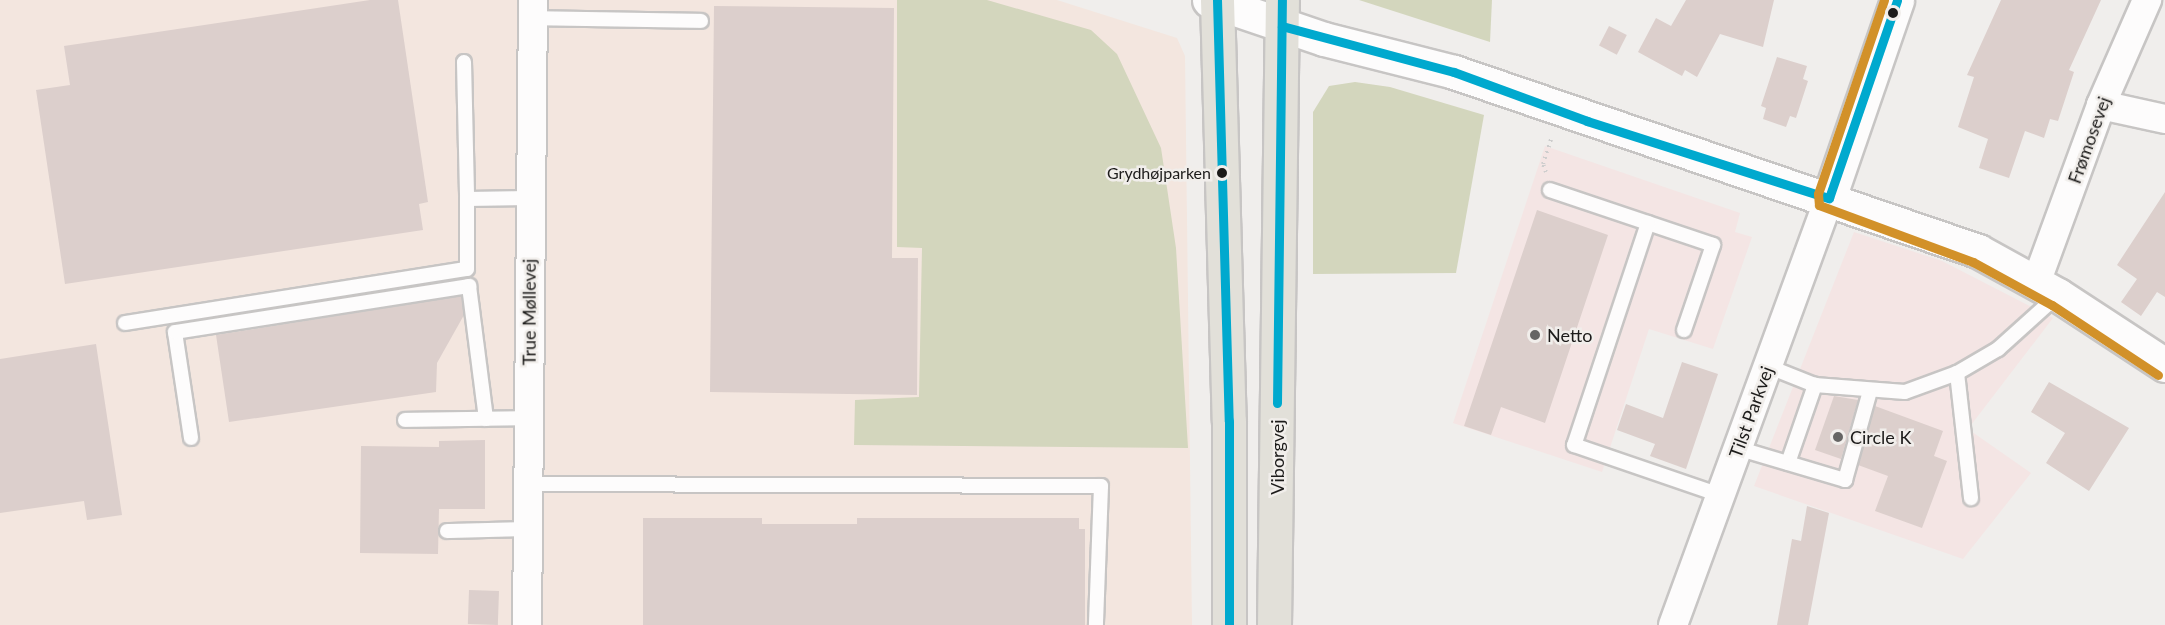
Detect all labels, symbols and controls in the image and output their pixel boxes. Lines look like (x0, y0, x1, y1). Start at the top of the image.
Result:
unlabelled marker (1887, 7, 1899, 19)
street label: Frømosevej (2063, 94, 2115, 186)
place label: Grydhøjparken (1107, 163, 1211, 183)
marker: Grydhøjparken (1216, 167, 1228, 179)
street label: True Møllevej (518, 259, 540, 365)
place label: Netto (1547, 324, 1592, 346)
marker: Netto (1528, 328, 1542, 342)
street label: Tilst Parkvej (1724, 363, 1778, 461)
street label: Viborgvej (1266, 419, 1288, 495)
place label: Circle K (1850, 426, 1911, 448)
marker: Circle K (1831, 430, 1845, 444)

